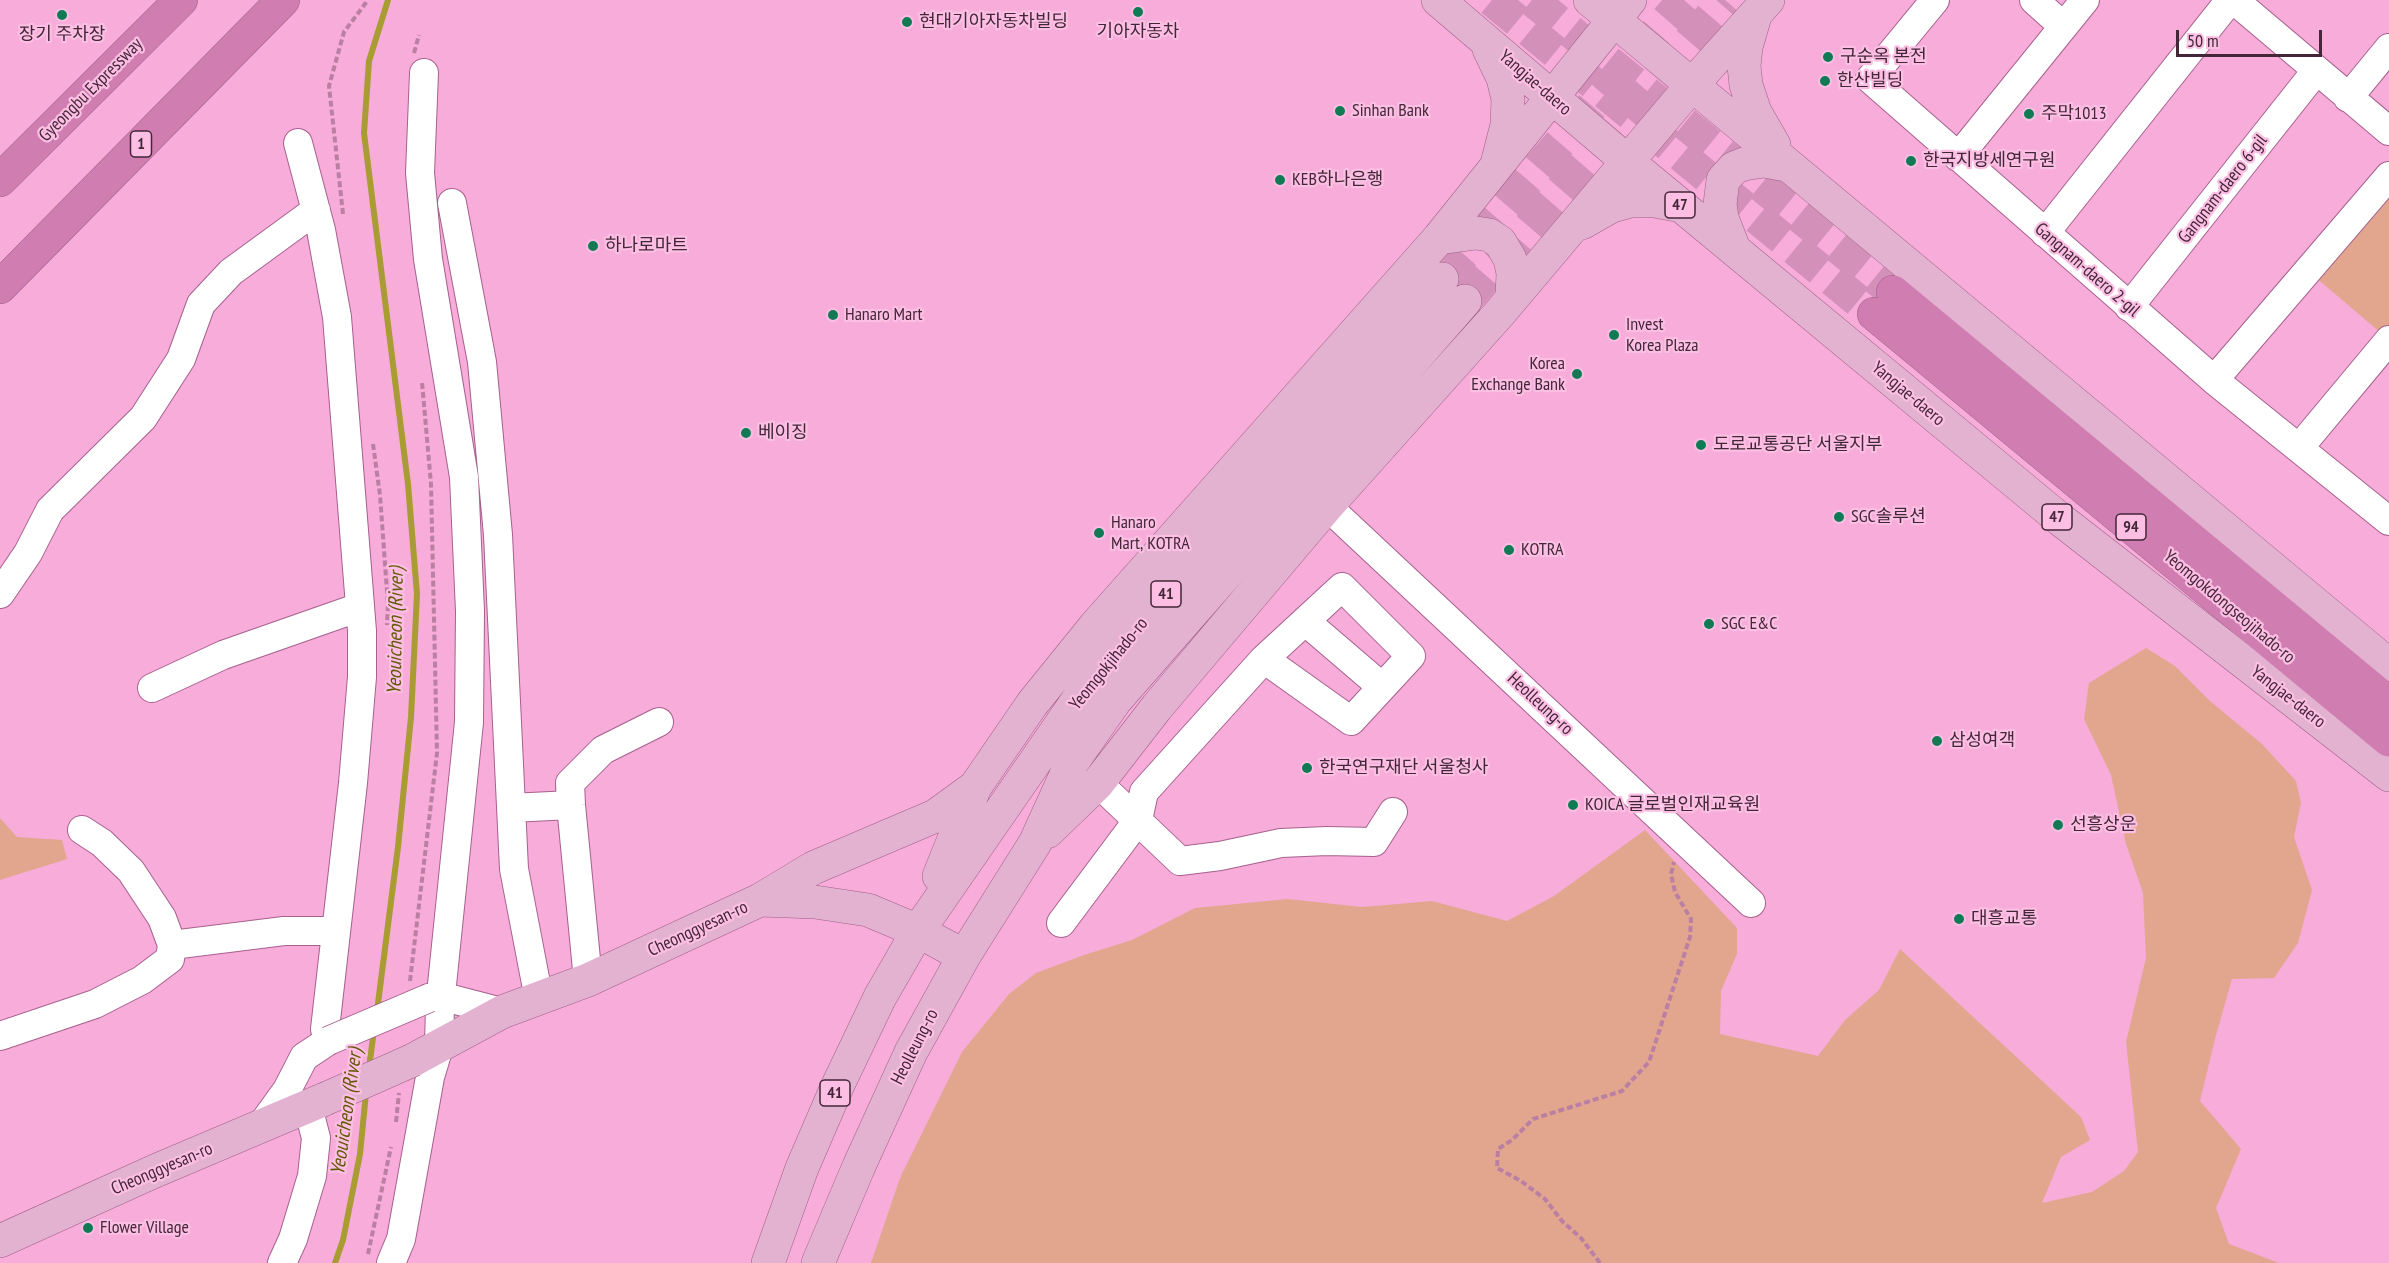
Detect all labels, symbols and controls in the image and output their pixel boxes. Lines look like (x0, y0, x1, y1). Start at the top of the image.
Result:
marker: 기아자동차 (1131, 5, 1145, 19)
marker: 장기 주차장 (55, 8, 69, 22)
place label: 현대기아자동차빌딩 (919, 11, 1068, 33)
marker: 현대기아자동차빌딩 (900, 15, 914, 29)
scale bar (2179, 18, 2324, 56)
place label: 기아자동차 (1097, 21, 1179, 43)
place label: 장기 주차장 (19, 24, 105, 46)
text: 50 m (2187, 29, 2219, 52)
street label: Gyeongbu Expressway (35, 34, 147, 146)
street label: Yangjae-daero (1494, 46, 1576, 120)
place label: 구순옥 본전 (1840, 46, 1927, 68)
marker: 구순옥 본전 (1821, 50, 1835, 64)
place label: 한산빌딩 (1837, 70, 1903, 92)
marker: 한산빌딩 (1818, 74, 1832, 88)
place label: Sinhan Bank (1352, 100, 1429, 122)
place label: 주막1013 (2041, 103, 2107, 125)
marker: Sinhan Bank (1333, 104, 1347, 118)
marker: 주막1013 (2022, 107, 2036, 121)
street label: Gangnam-daero 6-gil (2174, 130, 2272, 248)
road number: 1 (130, 131, 152, 157)
place label: 한국지방세연구원 (1923, 150, 2055, 172)
marker: 한국지방세연구원 (1904, 154, 1918, 168)
place label: KEB하나은행 (1292, 169, 1383, 191)
marker: KEB하나은행 (1273, 173, 1287, 187)
road number: 47 (1665, 192, 1695, 218)
street label: Gangnam-daero 2-gil (2030, 219, 2144, 321)
place label: 하나로마트 (605, 235, 688, 257)
marker: 하나로마트 (586, 239, 600, 253)
place label: Hanaro Mart (845, 304, 922, 326)
marker: Hanaro Mart (826, 308, 840, 322)
place label: Invest Korea Plaza (1626, 314, 1699, 356)
marker: Invest Korea Plaza (1607, 328, 1621, 342)
place label: Korea Exchange Bank (1471, 353, 1565, 395)
street label: Yangjae-daero (1867, 357, 1949, 431)
marker: Korea Exchange Bank (1570, 367, 1584, 381)
place label: 베이징 (758, 422, 808, 444)
marker: 베이징 (739, 426, 753, 440)
place label: 도로교통공단 서울지부 (1713, 434, 1882, 456)
marker: 도로교통공단 서울지부 (1694, 438, 1708, 452)
road number: 47 (2042, 504, 2072, 530)
place label: SGC솔루션 (1851, 506, 1925, 528)
marker: SGC솔루션 (1832, 510, 1846, 524)
place label: Hanaro Mart, KOTRA (1111, 512, 1190, 554)
road number: 94 (2116, 514, 2146, 540)
marker: Hanaro Mart, KOTRA (1092, 526, 1106, 540)
place label: KOTRA (1521, 539, 1564, 561)
marker: KOTRA (1502, 543, 1516, 557)
street label: Yeomgokdongseojihado-ro (2159, 546, 2299, 668)
water label: Yeouicheon (River) (383, 567, 409, 695)
road number: 41 (1151, 581, 1181, 607)
street label: Yeomgokjihado-ro (1065, 613, 1153, 715)
place label: SGC E&C (1721, 613, 1777, 635)
marker: SGC E&C (1702, 617, 1716, 631)
street label: Yangjae-daero (2246, 661, 2330, 733)
street label: Heolleung-ro (1503, 668, 1577, 740)
place label: 삼성여객 (1949, 730, 2015, 752)
marker: 삼성여객 (1930, 734, 1944, 748)
place label: 한국연구재단 서울청사 (1319, 757, 1488, 779)
marker: 한국연구재단 서울청사 (1300, 761, 1314, 775)
place label: KOICA 글로벌인재교육원 (1585, 794, 1760, 816)
marker: KOICA 글로벌인재교육원 (1566, 798, 1580, 812)
place label: 선흥상운 (2070, 814, 2136, 836)
marker: 선흥상운 (2051, 818, 2065, 832)
street label: Cheonggyesan-ro (644, 896, 752, 962)
place label: 대흥교통 (1971, 908, 2037, 930)
marker: 대흥교통 (1952, 912, 1966, 926)
street label: Heolleung-ro (887, 1006, 943, 1088)
water label: Yeouicheon (River) (326, 1047, 368, 1177)
road number: 41 (820, 1080, 850, 1106)
street label: Cheonggyesan-ro (108, 1138, 216, 1200)
place label: Flower Village (100, 1217, 189, 1239)
marker: Flower Village (81, 1221, 95, 1235)

